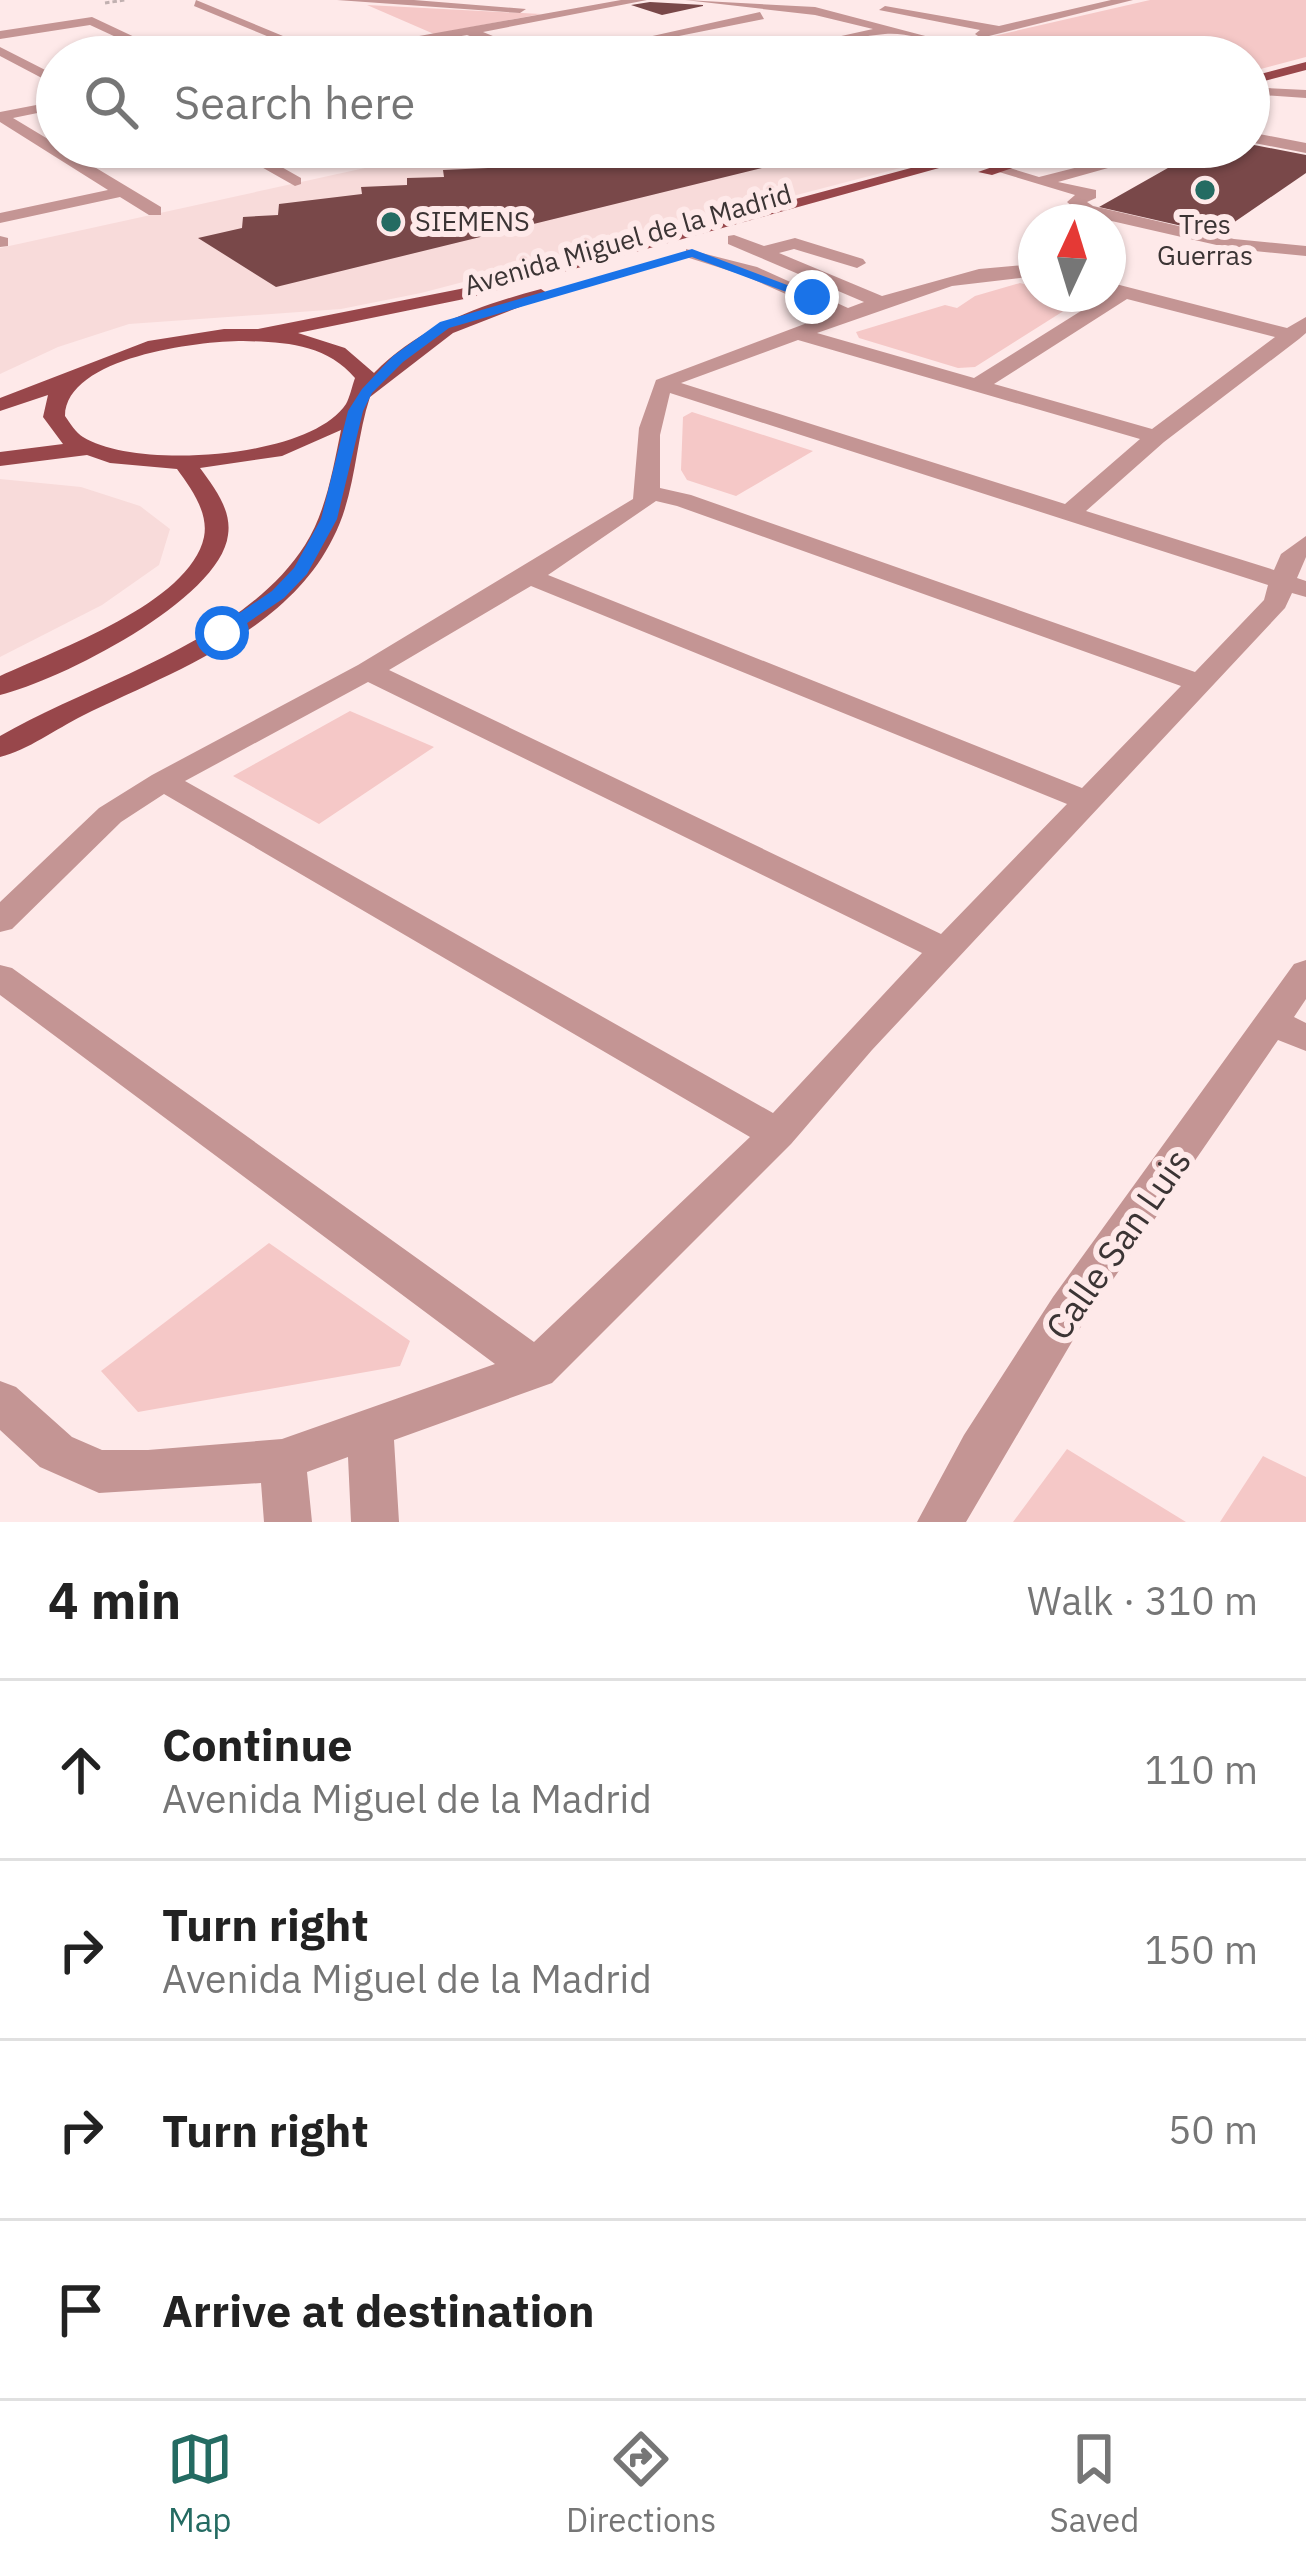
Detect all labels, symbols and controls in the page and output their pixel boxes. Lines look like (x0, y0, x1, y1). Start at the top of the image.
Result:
search box (36, 36, 1270, 168)
icon: search (78, 69, 144, 135)
text: Search here (174, 73, 415, 131)
street label: Avenida Miguel de la Madrid (460, 175, 795, 302)
marker: Tres Guerras (1192, 177, 1218, 203)
place label: SIEMENS (415, 203, 530, 238)
north arrow (1018, 204, 1126, 312)
place label: Tres Guerras (1157, 206, 1253, 272)
marker: SIEMENS (378, 209, 404, 235)
route end (785, 270, 839, 324)
route start (195, 606, 249, 660)
street label: Calle San Luis (1034, 1139, 1201, 1349)
text: 4 min (48, 1567, 181, 1633)
text: Walk · 310 m (1027, 1575, 1258, 1626)
text: Continue (162, 1715, 353, 1773)
icon: ahead (48, 1737, 114, 1803)
text: 110 m (1145, 1744, 1258, 1795)
text: Avenida Miguel de la Madrid (162, 1773, 652, 1824)
text: Turn right (162, 1895, 369, 1953)
icon: right (48, 1917, 114, 1983)
text: 150 m (1145, 1924, 1258, 1975)
text: Avenida Miguel de la Madrid (162, 1953, 652, 2004)
icon: right (48, 2097, 114, 2163)
text: Turn right (162, 2101, 369, 2159)
text: 50 m (1168, 2104, 1258, 2155)
icon: arrive (48, 2277, 114, 2343)
text: Arrive at destination (162, 2281, 595, 2339)
tab: Map (167, 2426, 233, 2541)
tab: Directions (566, 2426, 716, 2541)
tab: Saved (1050, 2426, 1139, 2541)

